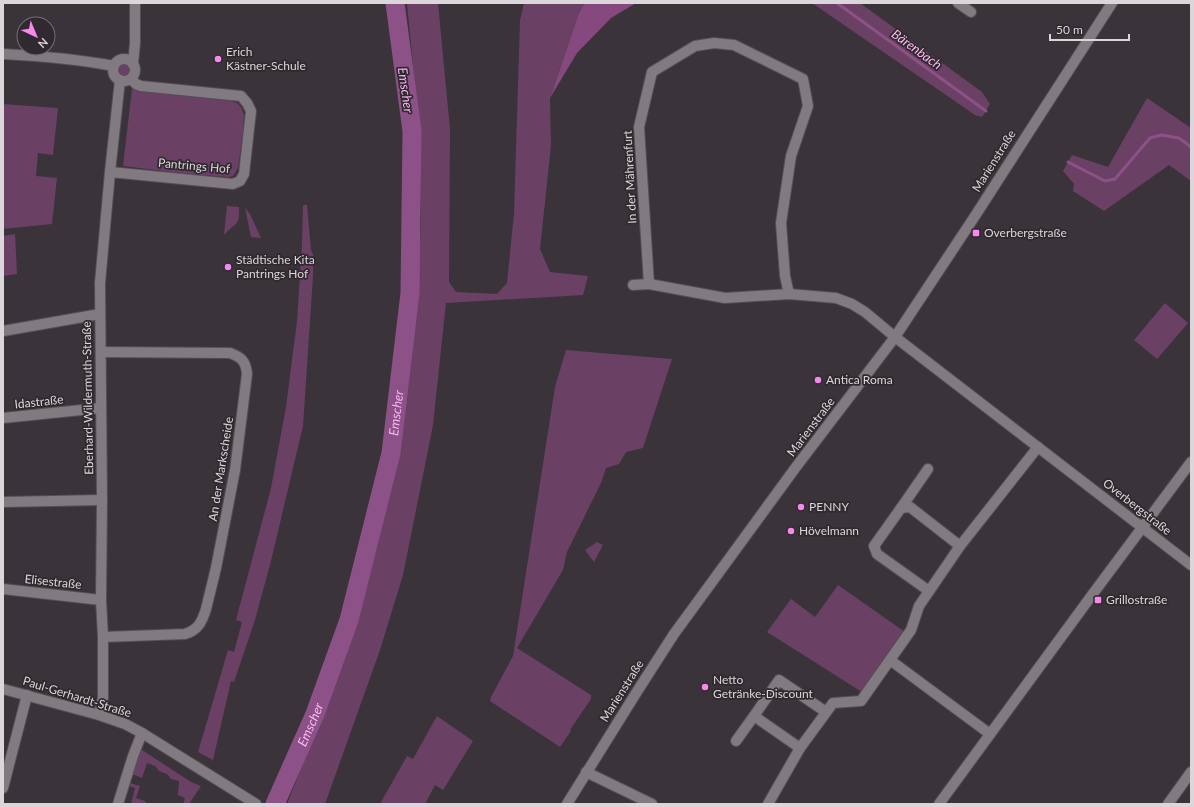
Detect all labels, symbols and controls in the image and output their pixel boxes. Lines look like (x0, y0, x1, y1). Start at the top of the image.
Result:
north arrow (16, 16, 56, 56)
scale bar (1050, 16, 1129, 42)
text: 50 m (1056, 22, 1083, 37)
water label: Bärenbach (889, 25, 945, 73)
text: N (36, 36, 51, 51)
place label: Erich Kästner-Schule (226, 44, 306, 73)
marker: Erich Kästner-Schule (213, 54, 223, 64)
water label: Emscher (395, 66, 417, 114)
street label: Marienstraße (969, 127, 1019, 194)
street label: In der Mährenfurt (620, 129, 639, 224)
street label: Pantrings Hof (157, 155, 231, 176)
place label: Overbergstraße (984, 225, 1067, 240)
marker: Overbergstraße (971, 228, 981, 238)
place label: Städtische Kita Pantrings Hof (236, 252, 315, 281)
marker: Städtische Kita Pantrings Hof (223, 262, 233, 272)
street label: Eberhard-Wildermuth-Straße (79, 321, 96, 475)
place label: Antica Roma (826, 372, 893, 387)
marker: Antica Roma (813, 375, 823, 385)
water label: Emscher (385, 389, 406, 437)
street label: Idastraße (14, 391, 64, 412)
street label: Marienstraße (783, 394, 838, 459)
street label: An der Markscheide (205, 416, 236, 522)
street label: Overbergstraße (1100, 475, 1175, 538)
place label: PENNY (809, 499, 849, 514)
marker: PENNY (796, 502, 806, 512)
place label: Hövelmann (799, 523, 859, 538)
marker: Hövelmann (786, 526, 796, 536)
street label: Elisestraße (24, 571, 82, 592)
place label: Grillostraße (1106, 592, 1167, 607)
marker: Grillostraße (1093, 595, 1103, 605)
street label: Marienstraße (597, 657, 647, 724)
place label: Netto Getränke-Discount (713, 672, 814, 701)
street label: Paul-Gerhardt-Straße (21, 673, 133, 720)
marker: Netto Getränke-Discount (700, 682, 710, 692)
water label: Emscher (294, 700, 327, 749)

